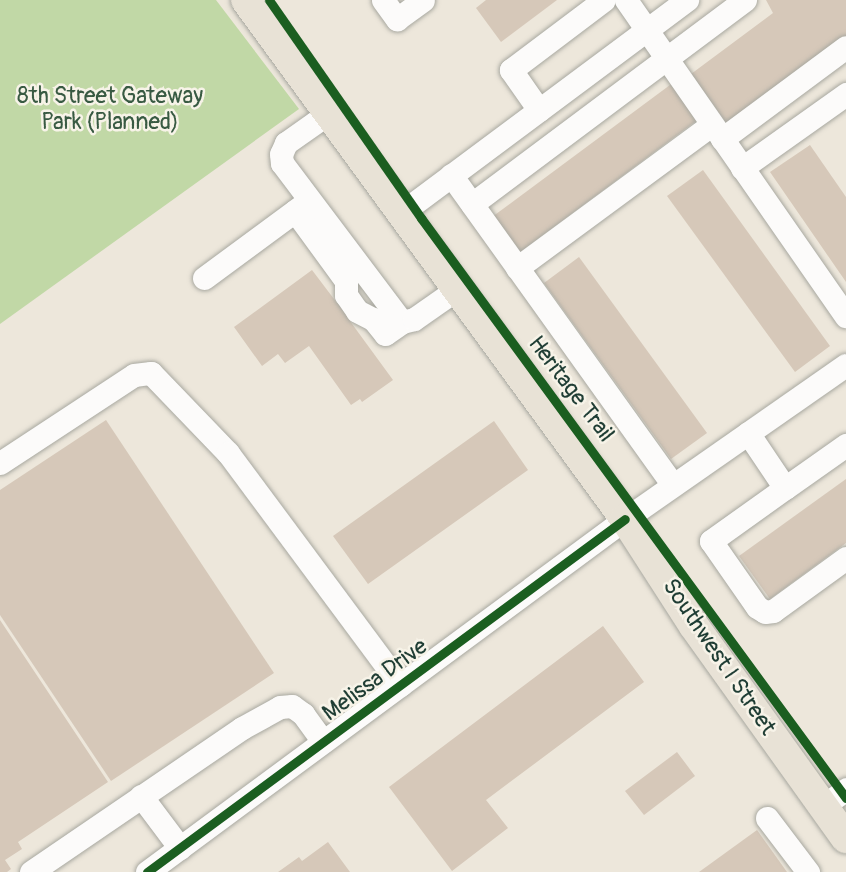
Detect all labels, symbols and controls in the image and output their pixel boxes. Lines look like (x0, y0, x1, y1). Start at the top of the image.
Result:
park label: 8th Street Gateway Park (Planned) (17, 82, 203, 136)
street label: Heritage Trail (522, 331, 620, 447)
street label: Southwest I Street (656, 574, 782, 740)
street label: Melissa Drive (317, 633, 433, 727)

